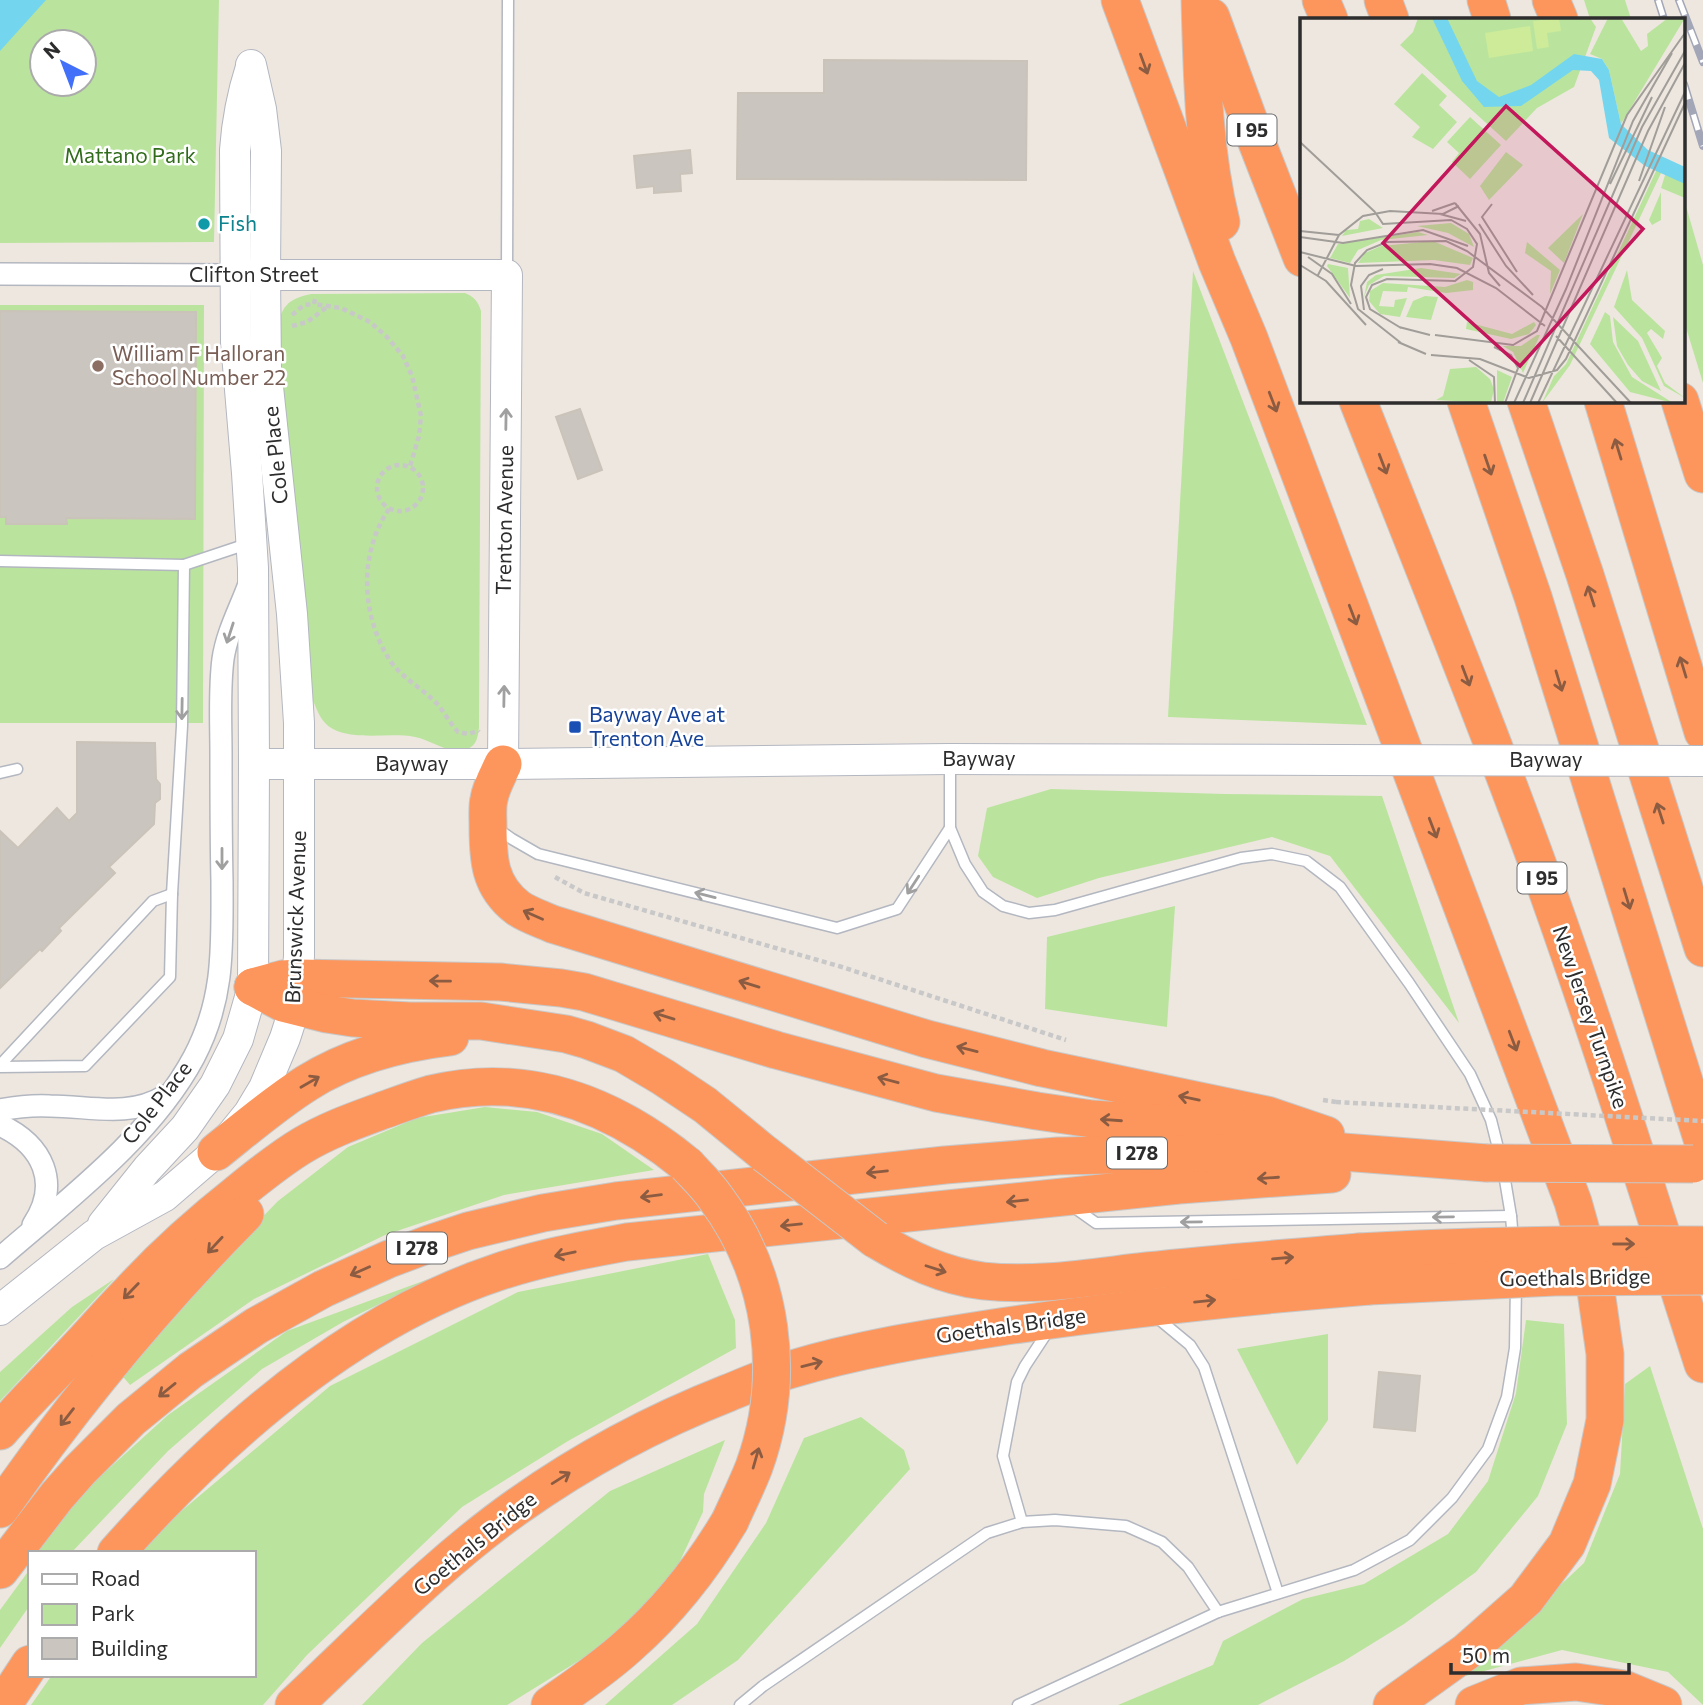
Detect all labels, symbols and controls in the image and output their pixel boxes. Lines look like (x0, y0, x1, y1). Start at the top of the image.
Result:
inset map (1300, 18, 1686, 402)
north arrow (28, 28, 98, 98)
text: N (38, 37, 64, 63)
one-way arrow (1139, 53, 1151, 75)
road number: I 95 (1228, 114, 1276, 146)
park label: Mattano Park (64, 142, 196, 167)
place label: Fish (218, 210, 257, 235)
marker: Fish (196, 216, 212, 232)
street label: Clifton Street (189, 261, 319, 286)
place label: William F Halloran School Number 22 (112, 340, 286, 389)
marker: William F Halloran School Number 22 (90, 358, 106, 374)
one-way arrow (1268, 391, 1280, 413)
street label: Cole Place (257, 405, 292, 505)
one-way arrow (499, 408, 513, 431)
one-way arrow (1610, 438, 1623, 460)
street label: Trenton Avenue (490, 445, 517, 595)
one-way arrow (1377, 453, 1390, 475)
one-way arrow (1483, 454, 1495, 476)
one-way arrow (1584, 585, 1597, 607)
one-way arrow (1348, 604, 1360, 626)
one-way arrow (223, 621, 235, 643)
one-way arrow (1676, 656, 1689, 678)
one-way arrow (1460, 665, 1473, 687)
one-way arrow (1554, 670, 1567, 692)
one-way arrow (497, 684, 510, 707)
one-way arrow (175, 697, 189, 720)
place label: Bayway Ave at Trenton Ave (589, 701, 725, 750)
marker: Bayway Ave at Trenton Ave (567, 719, 583, 735)
street label: Bayway (942, 745, 1016, 770)
street label: Bayway (1509, 746, 1583, 771)
street label: Bayway (375, 750, 449, 775)
one-way arrow (1653, 802, 1665, 824)
one-way arrow (1428, 817, 1440, 838)
street label: Brunswick Avenue (279, 830, 310, 1004)
one-way arrow (215, 847, 228, 870)
road number: I 95 (1518, 862, 1566, 894)
one-way arrow (905, 875, 920, 894)
one-way arrow (1622, 887, 1635, 909)
one-way arrow (694, 888, 717, 902)
one-way arrow (522, 908, 543, 921)
street label: New Jersey Turnpike (1548, 922, 1634, 1111)
one-way arrow (429, 974, 452, 987)
one-way arrow (739, 977, 761, 989)
one-way arrow (653, 1009, 675, 1022)
one-way arrow (1508, 1029, 1520, 1051)
one-way arrow (956, 1042, 979, 1055)
street label: Cole Place (116, 1056, 196, 1149)
one-way arrow (877, 1073, 900, 1086)
one-way arrow (299, 1075, 319, 1089)
one-way arrow (1178, 1091, 1201, 1105)
one-way arrow (1101, 1113, 1123, 1126)
road number: I 278 (1107, 1138, 1167, 1168)
one-way arrow (866, 1166, 889, 1179)
one-way arrow (1257, 1172, 1280, 1185)
one-way arrow (640, 1190, 662, 1203)
one-way arrow (1006, 1195, 1029, 1208)
one-way arrow (1432, 1211, 1455, 1224)
one-way arrow (1180, 1215, 1203, 1229)
one-way arrow (780, 1219, 802, 1232)
road number: I 278 (387, 1232, 447, 1264)
one-way arrow (207, 1236, 224, 1253)
one-way arrow (1612, 1237, 1635, 1251)
one-way arrow (554, 1248, 577, 1261)
one-way arrow (1271, 1251, 1294, 1264)
street label: Goethals Bridge (1499, 1263, 1651, 1290)
one-way arrow (924, 1264, 946, 1276)
one-way arrow (350, 1265, 372, 1278)
one-way arrow (122, 1282, 139, 1299)
one-way arrow (1194, 1294, 1216, 1307)
street label: Goethals Bridge (934, 1302, 1087, 1347)
one-way arrow (800, 1357, 823, 1370)
one-way arrow (158, 1382, 176, 1397)
one-way arrow (60, 1408, 75, 1426)
one-way arrow (750, 1447, 763, 1470)
one-way arrow (551, 1470, 570, 1485)
street label: Goethals Bridge (407, 1486, 541, 1600)
legend (28, 1551, 256, 1677)
text: Road (91, 1565, 140, 1590)
text: Park (91, 1600, 135, 1625)
scale bar (1451, 1632, 1630, 1676)
text: Building (91, 1635, 168, 1660)
text: 50 m (1462, 1642, 1510, 1667)

